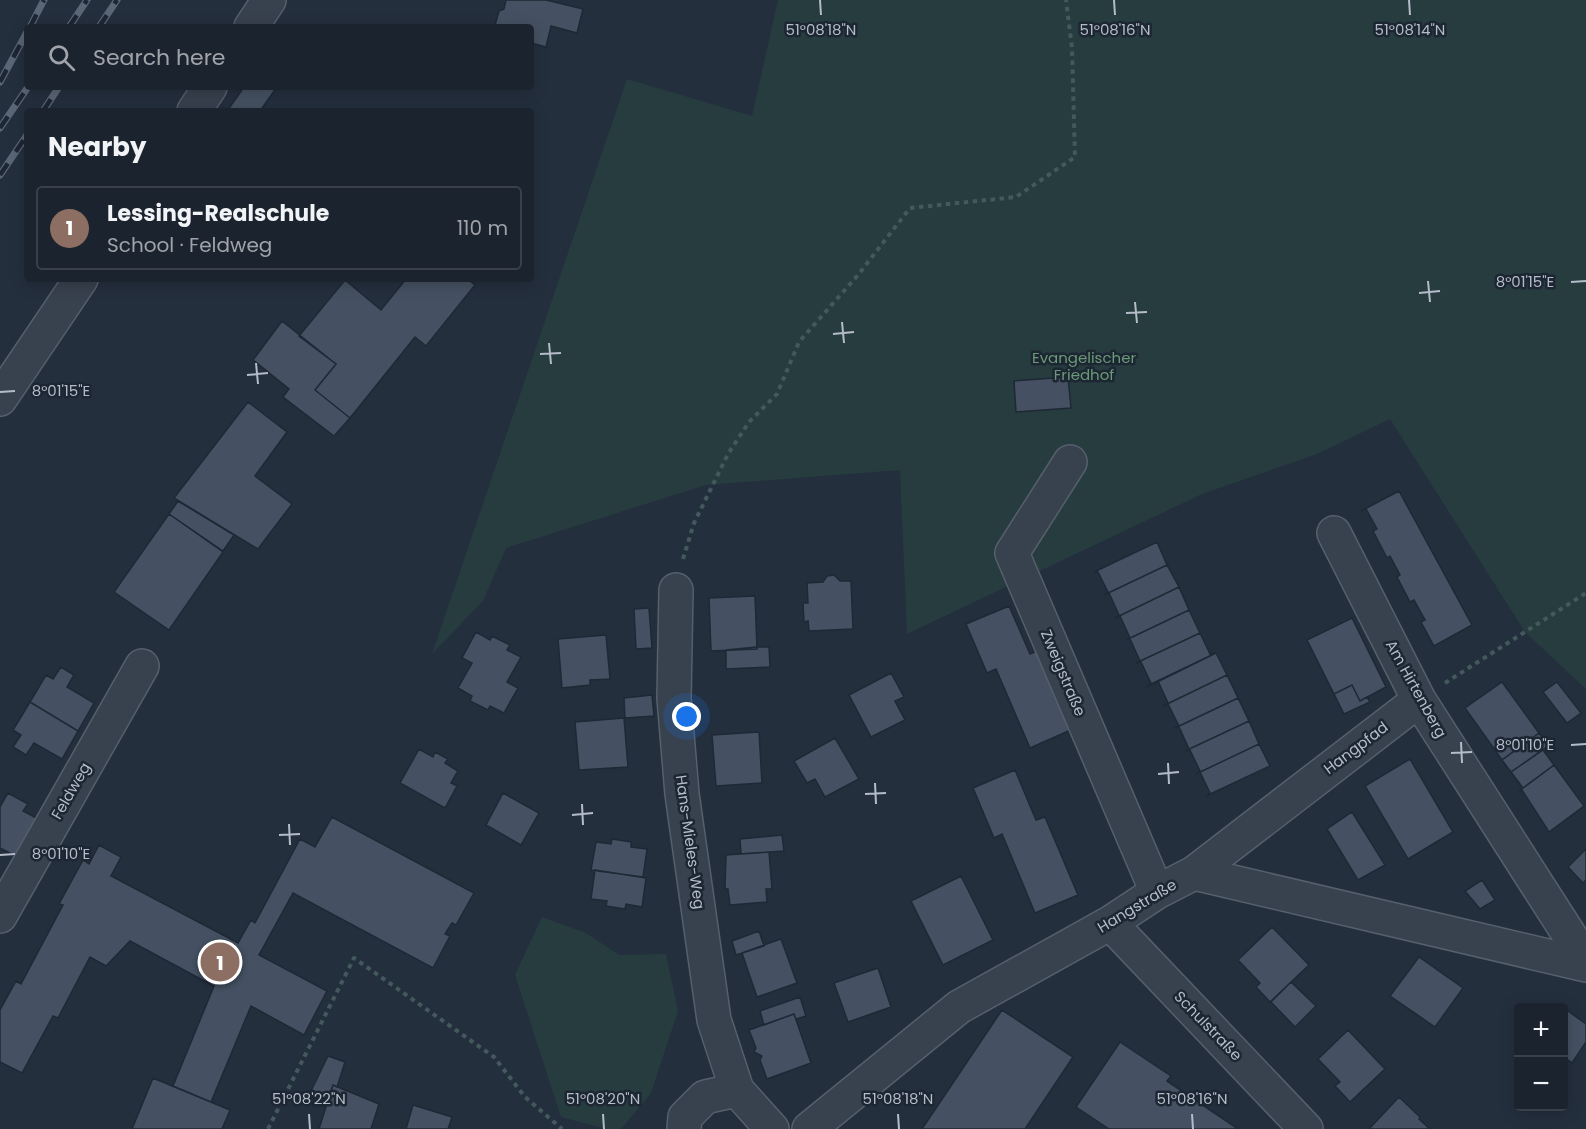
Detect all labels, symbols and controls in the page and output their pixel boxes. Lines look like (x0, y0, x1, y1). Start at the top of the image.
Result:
text: 51°08'18"N (786, 19, 856, 40)
text: 51°08'16"N (1080, 19, 1150, 40)
text: 51°08'14"N (1375, 19, 1445, 40)
search box (24, 24, 534, 90)
icon: search (45, 41, 78, 74)
text: Search here (93, 42, 226, 73)
text: Nearby (48, 129, 146, 165)
text: Lessing-Realschule (107, 198, 329, 229)
text: 1 (66, 214, 73, 242)
text: 110 m (457, 214, 508, 242)
text: School · Feldweg (107, 231, 272, 259)
text: 8°01'15"E (1496, 271, 1554, 292)
park label: Evangelischer Friedhof (1032, 347, 1136, 385)
text: 8°01'15"E (32, 380, 90, 401)
street label: Zweigstraße (1036, 626, 1091, 719)
street label: Am Hirtenberg (1381, 636, 1452, 741)
your location (672, 702, 701, 731)
street label: Hangpfad (1319, 716, 1392, 779)
text: 8°01'10"E (1496, 734, 1554, 755)
street label: Feldweg (46, 758, 95, 823)
street label: Hans-Mieles-Weg (671, 773, 710, 910)
text: 8°01'10"E (32, 843, 90, 864)
street label: Hangstraße (1093, 874, 1180, 937)
pin: 1 (200, 940, 240, 984)
street label: Schulstraße (1170, 986, 1247, 1065)
map controls (1514, 1003, 1568, 1111)
button: + (1514, 1003, 1568, 1057)
button: − (1514, 1057, 1568, 1111)
text: 51°08'22"N (272, 1088, 346, 1109)
text: 51°08'20"N (566, 1088, 640, 1109)
text: 51°08'18"N (863, 1088, 933, 1109)
text: 51°08'16"N (1157, 1088, 1227, 1109)

